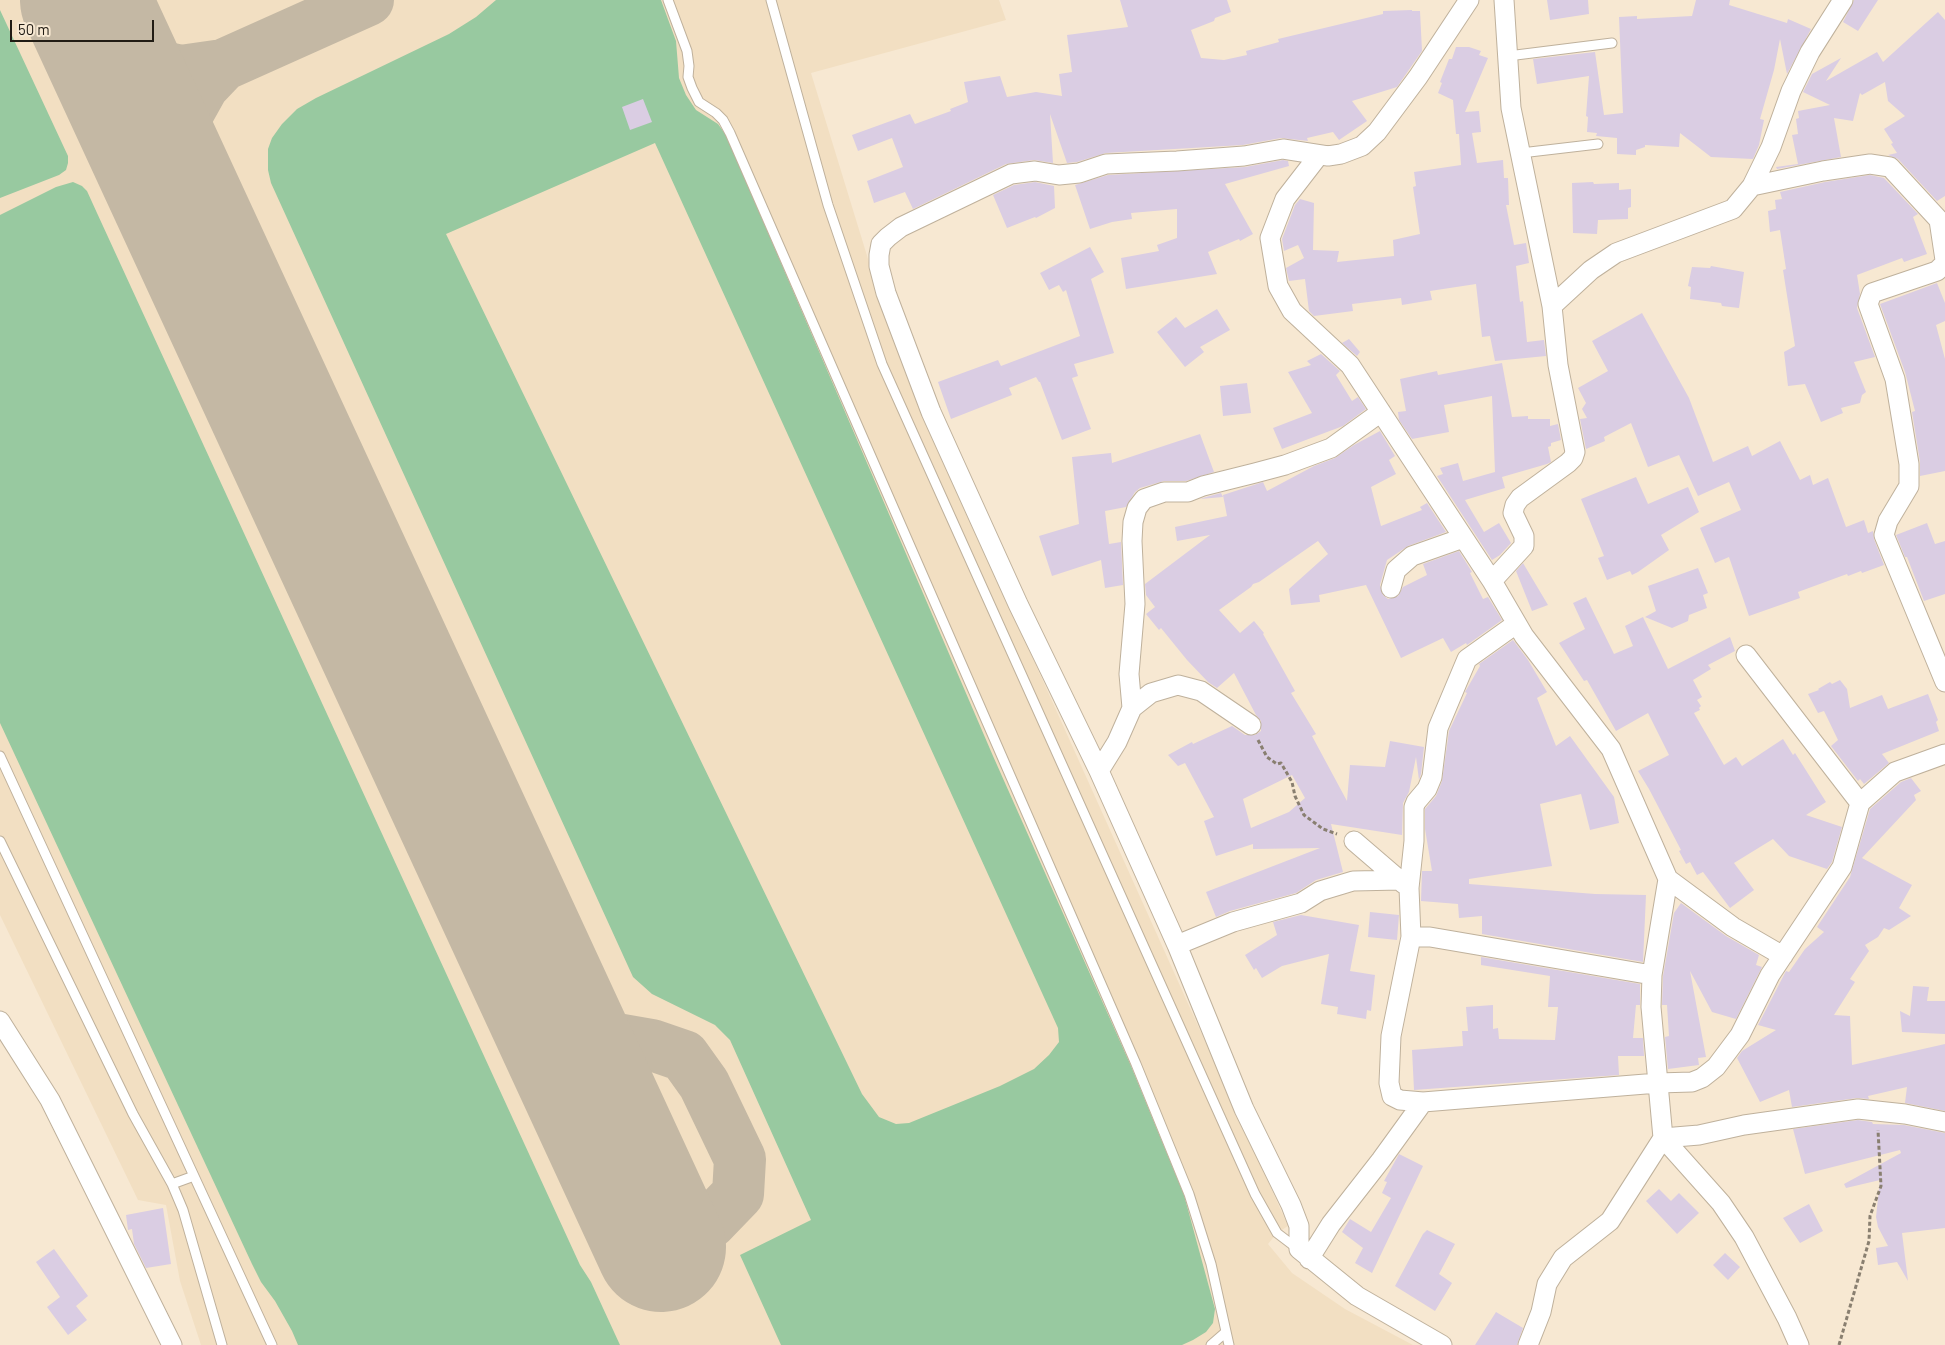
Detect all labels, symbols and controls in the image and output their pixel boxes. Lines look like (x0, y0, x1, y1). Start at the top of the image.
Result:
scale bar (12, 10, 156, 42)
text: 50 m (18, 20, 50, 38)

